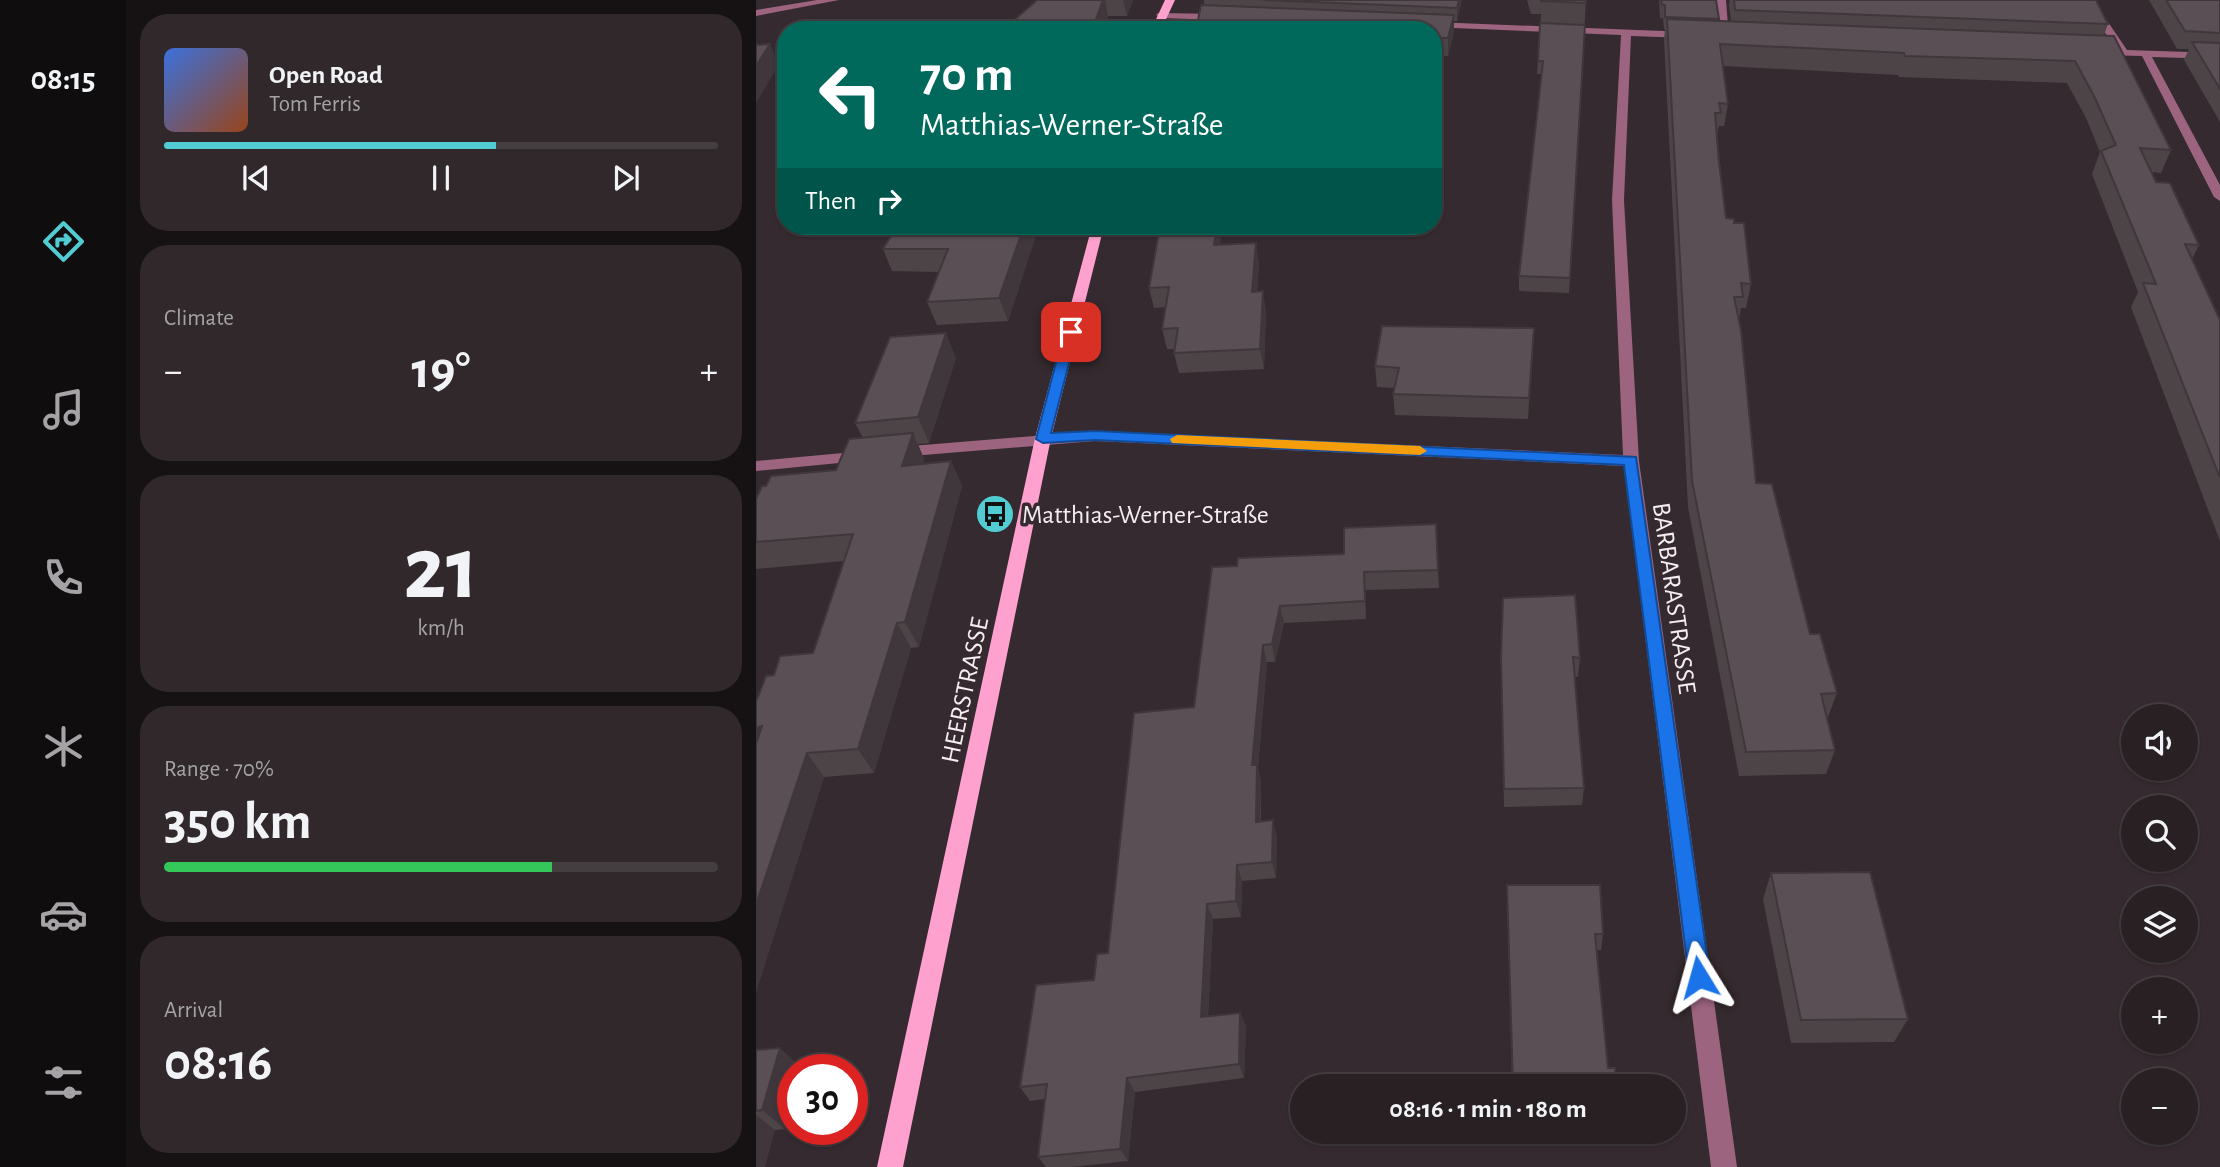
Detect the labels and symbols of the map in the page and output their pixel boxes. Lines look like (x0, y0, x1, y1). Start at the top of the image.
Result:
pin (1041, 302, 1101, 362)
bus stop icon: Matthias-Werner-Straße (974, 493, 1016, 535)
street label: BARBARASTRASSE (1648, 501, 1700, 696)
place label: Matthias-Werner-Straße (1022, 502, 1269, 528)
street label: HEERSTRASSE (937, 615, 993, 766)
position arrow (1662, 940, 1736, 1014)
speed limit sign: 30 (777, 1054, 868, 1145)

